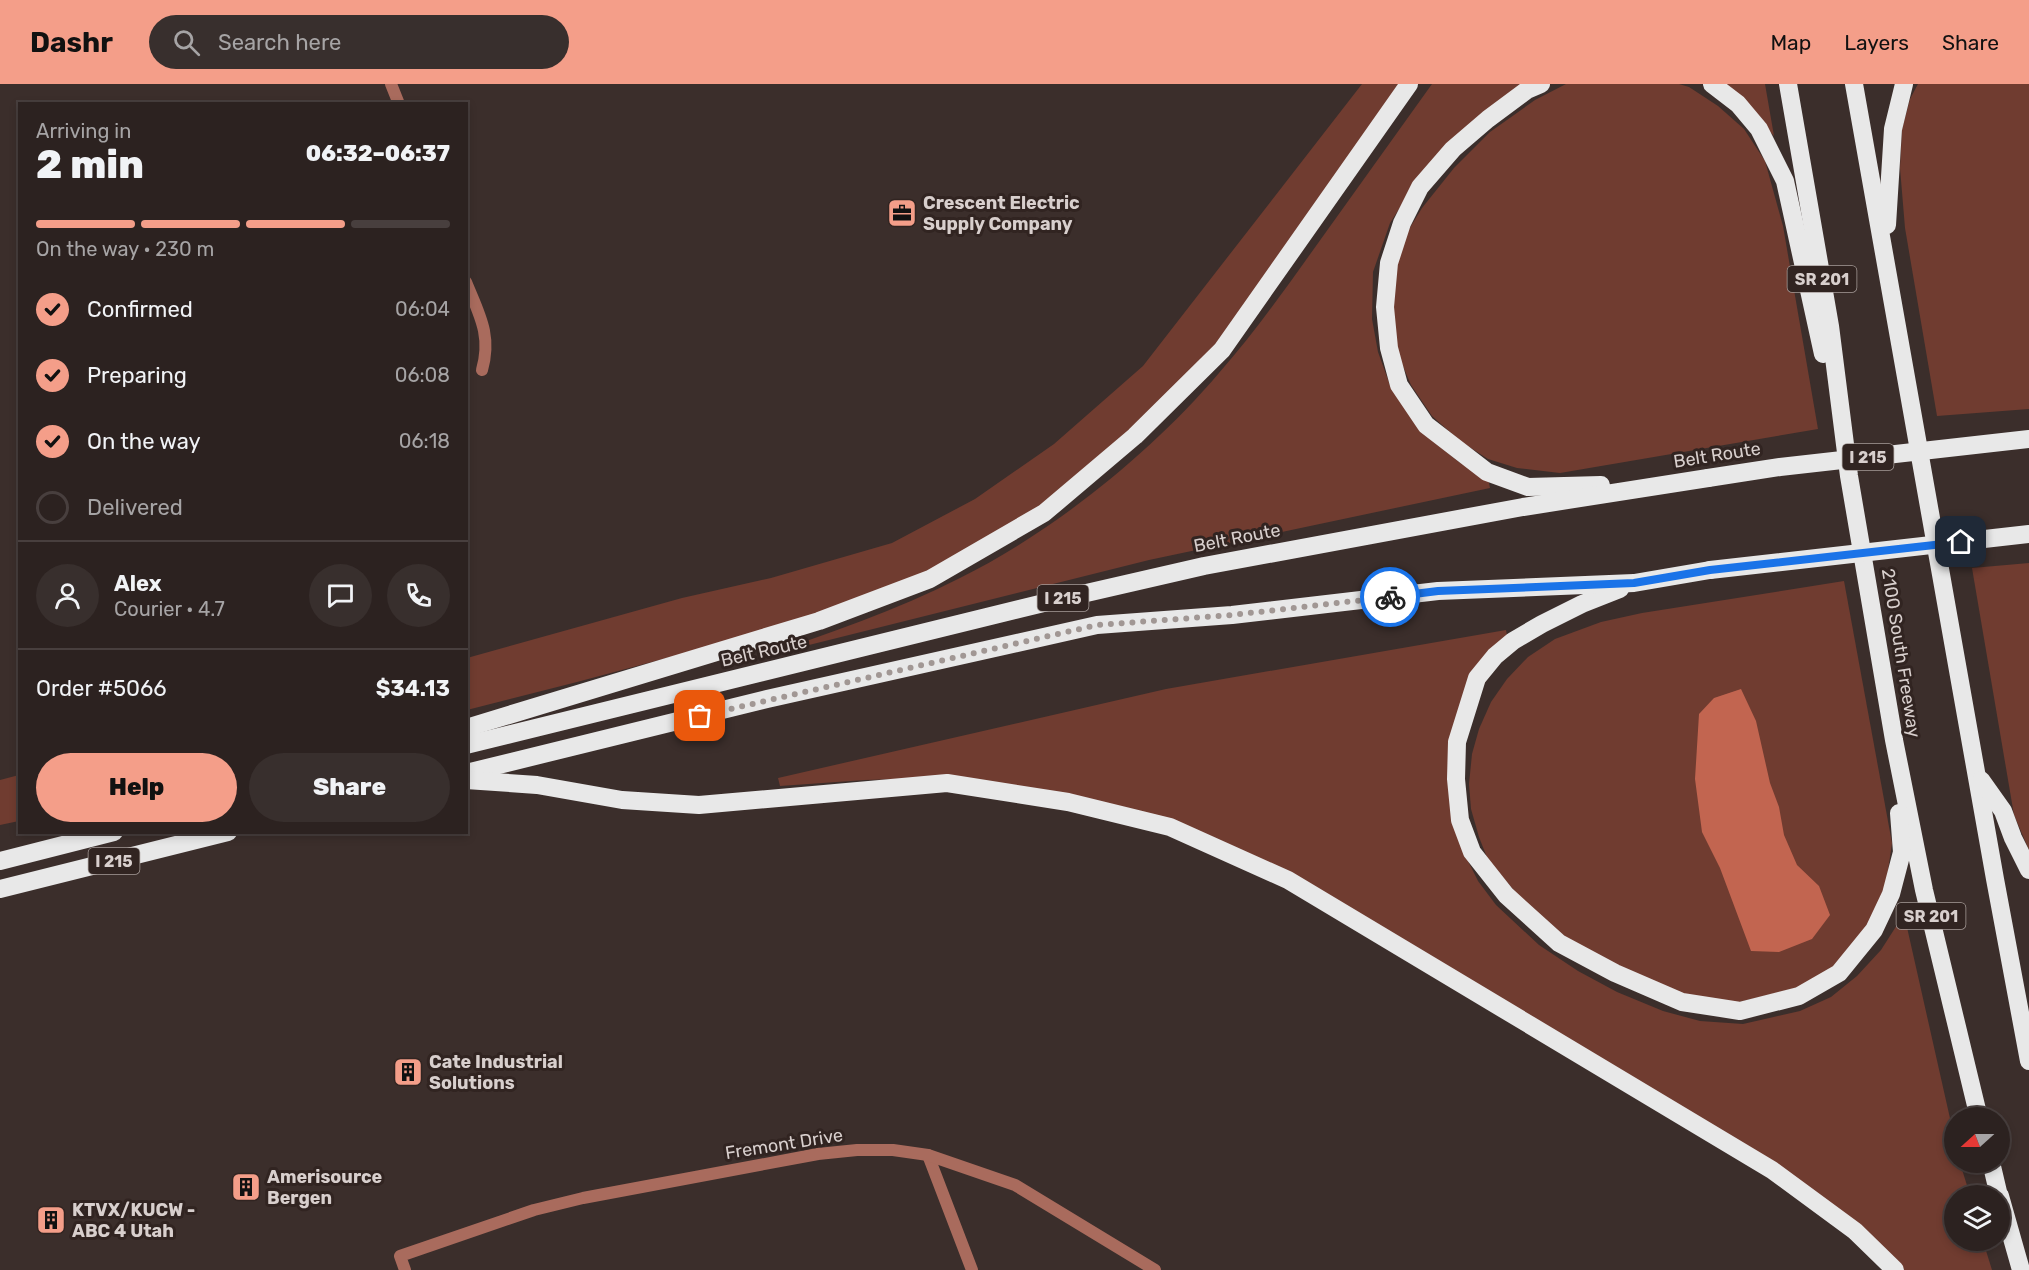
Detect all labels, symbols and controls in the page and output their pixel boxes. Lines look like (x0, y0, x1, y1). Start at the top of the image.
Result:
search box (149, 15, 569, 69)
text: Dashr (30, 26, 113, 59)
icon: search (170, 26, 203, 59)
text: Search here (218, 29, 341, 56)
text: Map (1770, 30, 1811, 55)
text: Layers (1844, 30, 1909, 55)
text: Share (1942, 30, 1999, 55)
text: Arriving in (36, 119, 131, 143)
text: 06:32–06:37 (306, 140, 450, 167)
text: 2 min (36, 142, 144, 188)
place label: Crescent Electric Supply Company (923, 192, 1080, 235)
office icon: Crescent Electric Supply Company (886, 197, 918, 229)
text: On the way · 230 m (36, 237, 214, 261)
road number: SR 201 (1788, 266, 1856, 292)
icon: check (36, 293, 69, 326)
text: Confirmed (87, 296, 193, 323)
text: 06:04 (395, 297, 450, 321)
icon: check (36, 359, 69, 392)
text: Preparing (87, 362, 187, 389)
text: 06:08 (395, 363, 450, 387)
icon: check (36, 425, 69, 458)
text: On the way (87, 428, 201, 455)
text: 06:18 (399, 429, 450, 453)
street label: Belt Route (1672, 437, 1762, 473)
road number: I 215 (1842, 444, 1894, 470)
text: Delivered (87, 494, 183, 521)
pin (1935, 516, 1986, 567)
street label: Belt Route (1192, 519, 1282, 557)
icon: home (1944, 525, 1977, 558)
button: person (36, 564, 99, 627)
button: chat (309, 564, 372, 627)
button: phone (387, 564, 450, 627)
courier (1360, 567, 1420, 627)
street label: 2100 South Freeway (1877, 567, 1925, 739)
text: Alex (114, 570, 162, 597)
icon: bike (1374, 581, 1407, 614)
road number: I 215 (1038, 585, 1088, 611)
text: Courier · 4.7 (114, 597, 225, 621)
street label: Belt Route (719, 630, 809, 672)
text: Order #5066 (36, 675, 167, 702)
text: $34.13 (376, 675, 450, 702)
pin (674, 690, 725, 741)
icon: bag (683, 699, 716, 732)
button: Help (36, 753, 237, 822)
button: Share (249, 753, 450, 822)
road number: I 215 (88, 848, 140, 874)
road number: SR 201 (1896, 903, 1966, 929)
place label: Cate Industrial Solutions (429, 1051, 563, 1094)
building icon: Cate Industrial Solutions (392, 1056, 424, 1088)
north arrow (1944, 1107, 2010, 1173)
map controls (1944, 1107, 2010, 1251)
street label: Fremont Drive (724, 1124, 844, 1164)
place label: Amerisource Bergen (267, 1166, 383, 1209)
building icon: Amerisource Bergen (230, 1171, 262, 1203)
button: layers (1944, 1185, 2010, 1251)
place label: KTVX/KUCW - ABC 4 Utah (72, 1199, 195, 1242)
building icon: KTVX/KUCW - ABC 4 Utah (35, 1204, 67, 1236)

